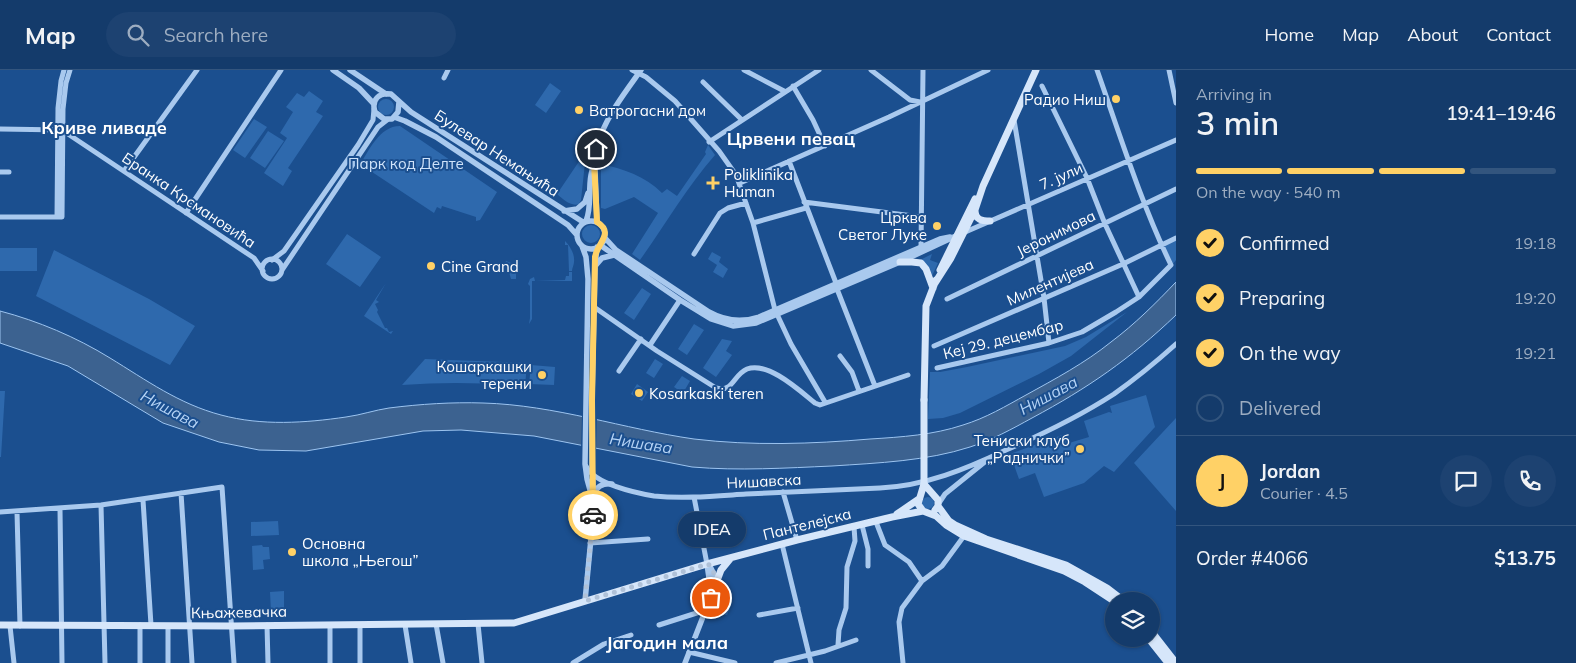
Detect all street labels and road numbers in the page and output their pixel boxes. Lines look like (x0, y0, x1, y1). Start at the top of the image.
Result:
street label: Булевар Немањића (431, 106, 563, 200)
street label: Бранка Крсмановића (118, 148, 260, 252)
street label: 7. јули (1036, 158, 1086, 194)
street label: Јеронимова (1013, 206, 1099, 260)
street label: Милентијева (1004, 254, 1096, 310)
street label: Кеј 29. децембар (941, 315, 1065, 363)
street label: Нишавска (726, 470, 802, 492)
street label: Пантелејска (761, 504, 853, 544)
street label: Књажевачка (191, 602, 287, 622)

